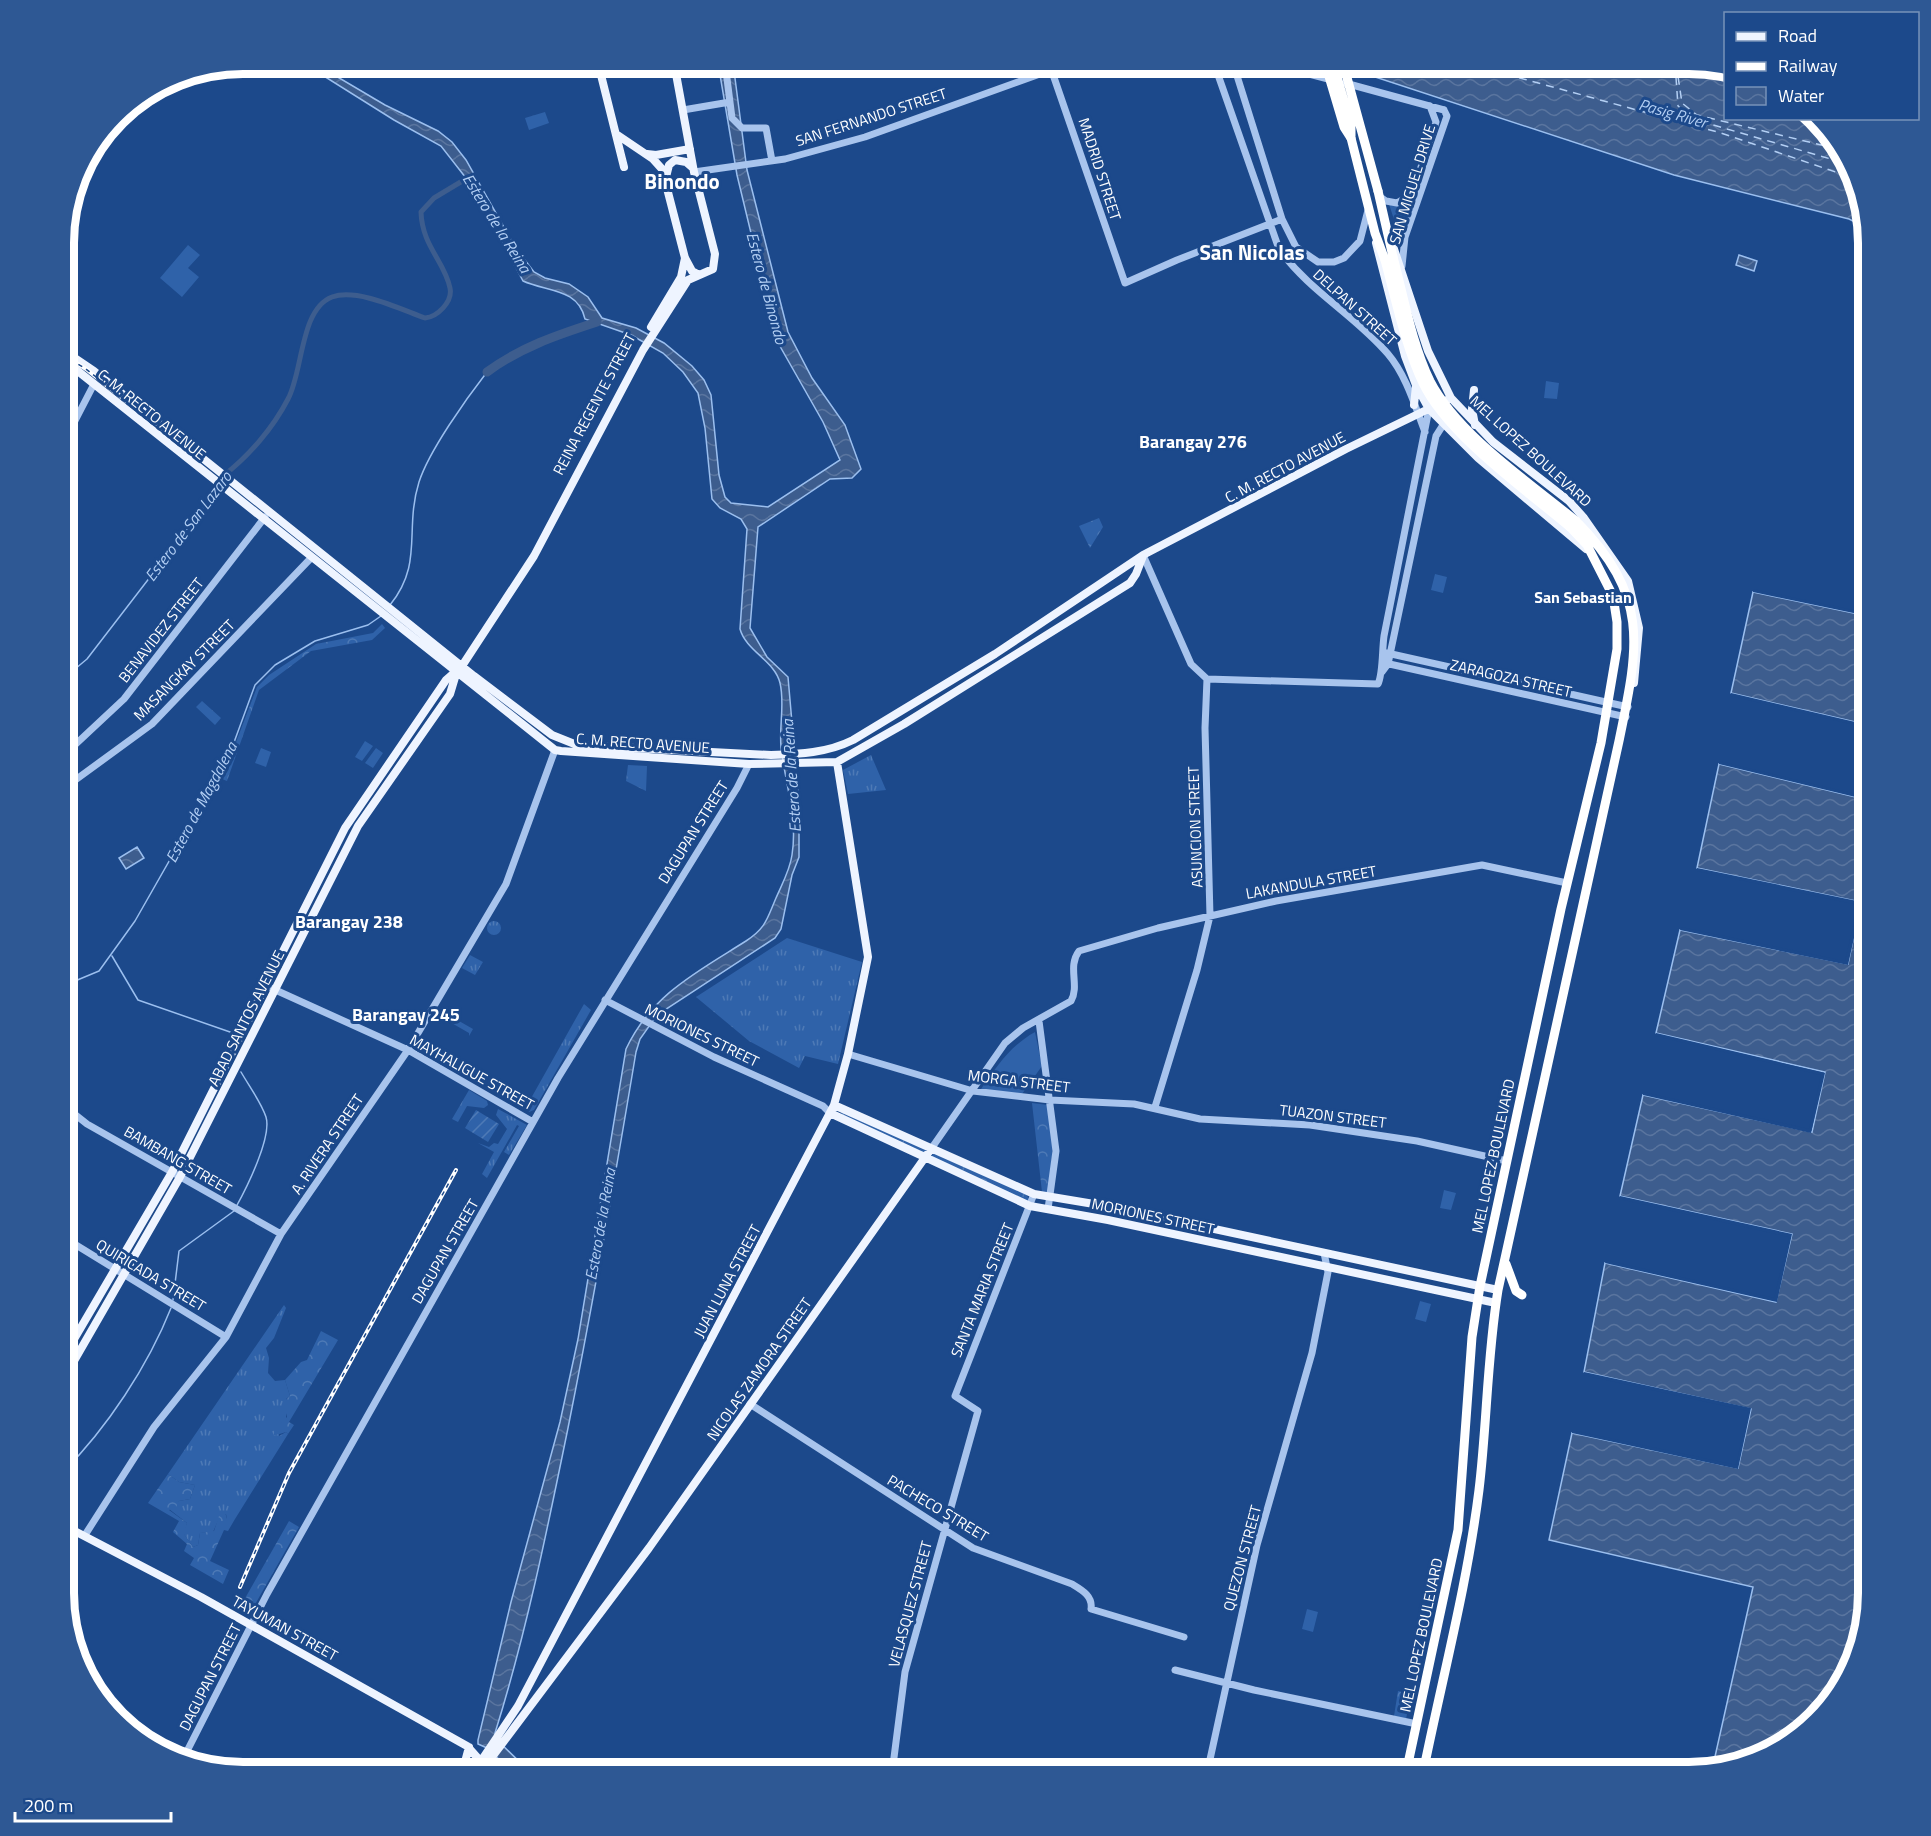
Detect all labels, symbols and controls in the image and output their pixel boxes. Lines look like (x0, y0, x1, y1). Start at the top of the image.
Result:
legend (1724, 12, 1919, 120)
text: Road (1778, 22, 1817, 49)
text: Railway (1778, 52, 1838, 79)
street label: SAN FERNANDO STREET (792, 82, 950, 152)
text: Water (1778, 82, 1824, 109)
water label: Pasig River (1636, 92, 1712, 135)
street label: MADRID STREET (1073, 115, 1127, 223)
street label: SAN MIGUEL DRIVE (1383, 121, 1441, 247)
district label: Binondo (644, 165, 720, 197)
water label: Estero de la Reina (457, 169, 538, 278)
water label: Estero de Binondo (741, 229, 794, 348)
district label: San Nicolas (1199, 236, 1305, 268)
street label: DELPAN STREET (1308, 263, 1402, 351)
street label: REINA REGENTE STREET (547, 329, 641, 479)
street label: C. M. RECTO AVENUE (93, 363, 211, 465)
street label: MEL LOPEZ BOULEVARD (1465, 390, 1597, 512)
street label: C. M. RECTO AVENUE (1221, 425, 1349, 509)
district label: Barangay 276 (1139, 428, 1247, 455)
water label: Estero de San Lazaro (139, 465, 238, 586)
street label: BENAVIDEZ STREET (113, 573, 209, 687)
district label: San Sebastian (1534, 585, 1632, 609)
street label: MASANGKAY STREET (128, 614, 240, 726)
street label: ZARAGOZA STREET (1448, 653, 1574, 703)
water label: Estero de la Reina (775, 718, 807, 833)
street label: C. M. RECTO AVENUE (575, 727, 711, 759)
water label: Estero de Magdalena (159, 737, 243, 866)
street label: ASUNCION STREET (1181, 766, 1209, 888)
street label: DAGUPAN STREET (652, 776, 734, 888)
street label: LAKANDULA STREET (1244, 859, 1378, 905)
district label: Barangay 238 (295, 908, 403, 935)
street label: ABAD SANTOS AVENUE (202, 946, 290, 1090)
street label: MORIONES STREET (641, 997, 763, 1073)
district label: Barangay 245 (352, 1001, 460, 1028)
street label: MAYHALIGUE STREET (406, 1028, 538, 1116)
street label: MORGA STREET (966, 1063, 1072, 1099)
street label: MEL LOPEZ BOULEVARD (1465, 1077, 1521, 1235)
street label: A. RIVERA STREET (285, 1089, 369, 1199)
street label: TUAZON STREET (1278, 1098, 1388, 1134)
street label: BAMBANG STREET (120, 1120, 236, 1200)
water label: Estero de la Reina (578, 1165, 622, 1282)
street label: MORIONES STREET (1090, 1192, 1217, 1240)
street label: DAGUPAN STREET (406, 1194, 484, 1308)
street label: SANTA MARIA STREET (945, 1219, 1019, 1361)
street label: JUAN LUNA STREET (687, 1220, 767, 1342)
street label: QUIRICADA STREET (92, 1233, 210, 1317)
street label: NICOLAS ZAMORA STREET (701, 1293, 817, 1445)
street label: PACHECO STREET (883, 1469, 993, 1547)
street label: QUEZON STREET (1217, 1502, 1267, 1614)
street label: VELASQUEZ STREET (882, 1538, 938, 1670)
street label: MEL LOPEZ BOULEVARD (1393, 1556, 1449, 1714)
street label: TAYUMAN STREET (228, 1589, 342, 1667)
street label: DAGUPAN STREET (173, 1619, 247, 1735)
scale bar (15, 1785, 171, 1823)
text: 200 m (24, 1792, 73, 1819)

